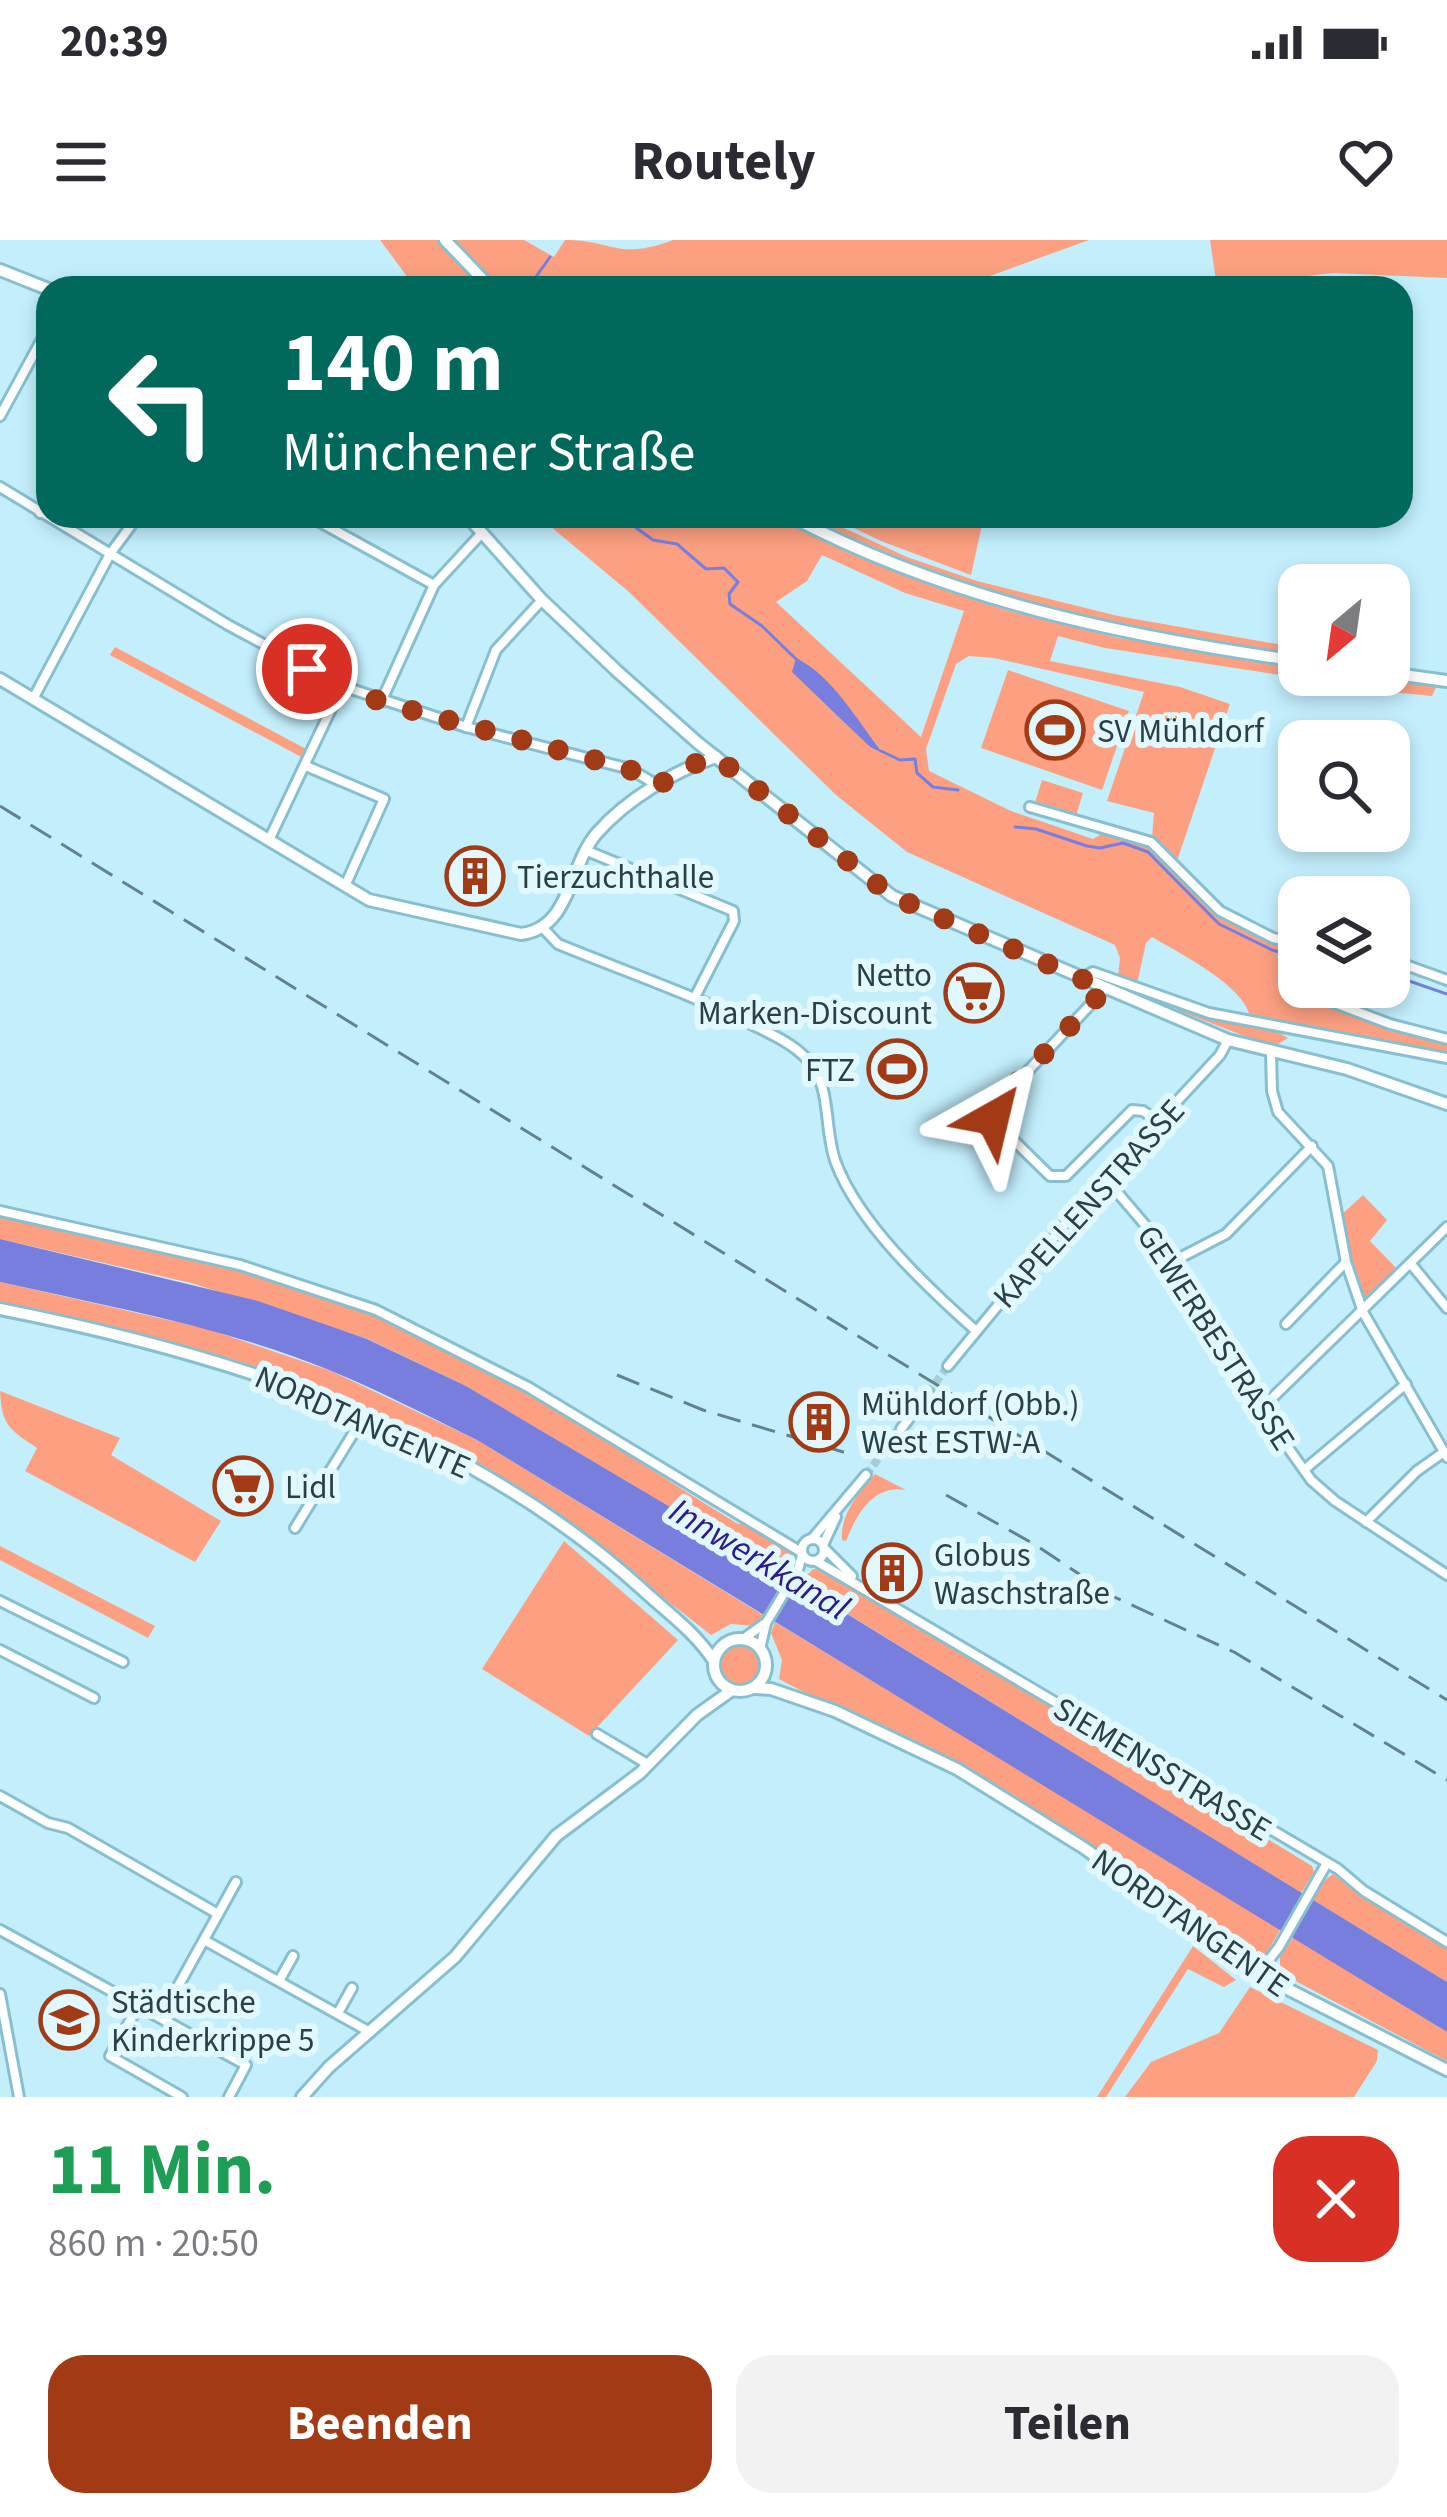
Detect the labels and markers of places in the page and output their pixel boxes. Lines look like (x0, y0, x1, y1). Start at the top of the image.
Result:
pin (256, 618, 358, 720)
sports icon: SV Mühldorf (1024, 699, 1086, 761)
place label: SV Mühldorf (1097, 708, 1265, 755)
building icon: Tierzuchthalle (444, 845, 506, 907)
place label: Tierzuchthalle (517, 854, 714, 901)
place label: Netto Marken-Discount (698, 952, 932, 1037)
supermarket icon: Netto Marken-Discount (943, 962, 1005, 1024)
sports icon: FTZ (866, 1038, 928, 1100)
place label: FTZ (805, 1047, 855, 1094)
place label: Mühldorf (Obb.) West ESTW-A (861, 1381, 1080, 1466)
building icon: Mühldorf (Obb.) West ESTW-A (788, 1391, 850, 1453)
supermarket icon: Lidl (212, 1455, 274, 1517)
place label: Lidl (285, 1464, 336, 1511)
place label: Globus Waschstraße (934, 1532, 1110, 1617)
building icon: Globus Waschstraße (861, 1542, 923, 1604)
place label: Städtische Kinderkrippe 5 (111, 1979, 314, 2064)
school or university icon: Städtische Kinderkrippe 5 (38, 1989, 100, 2051)

